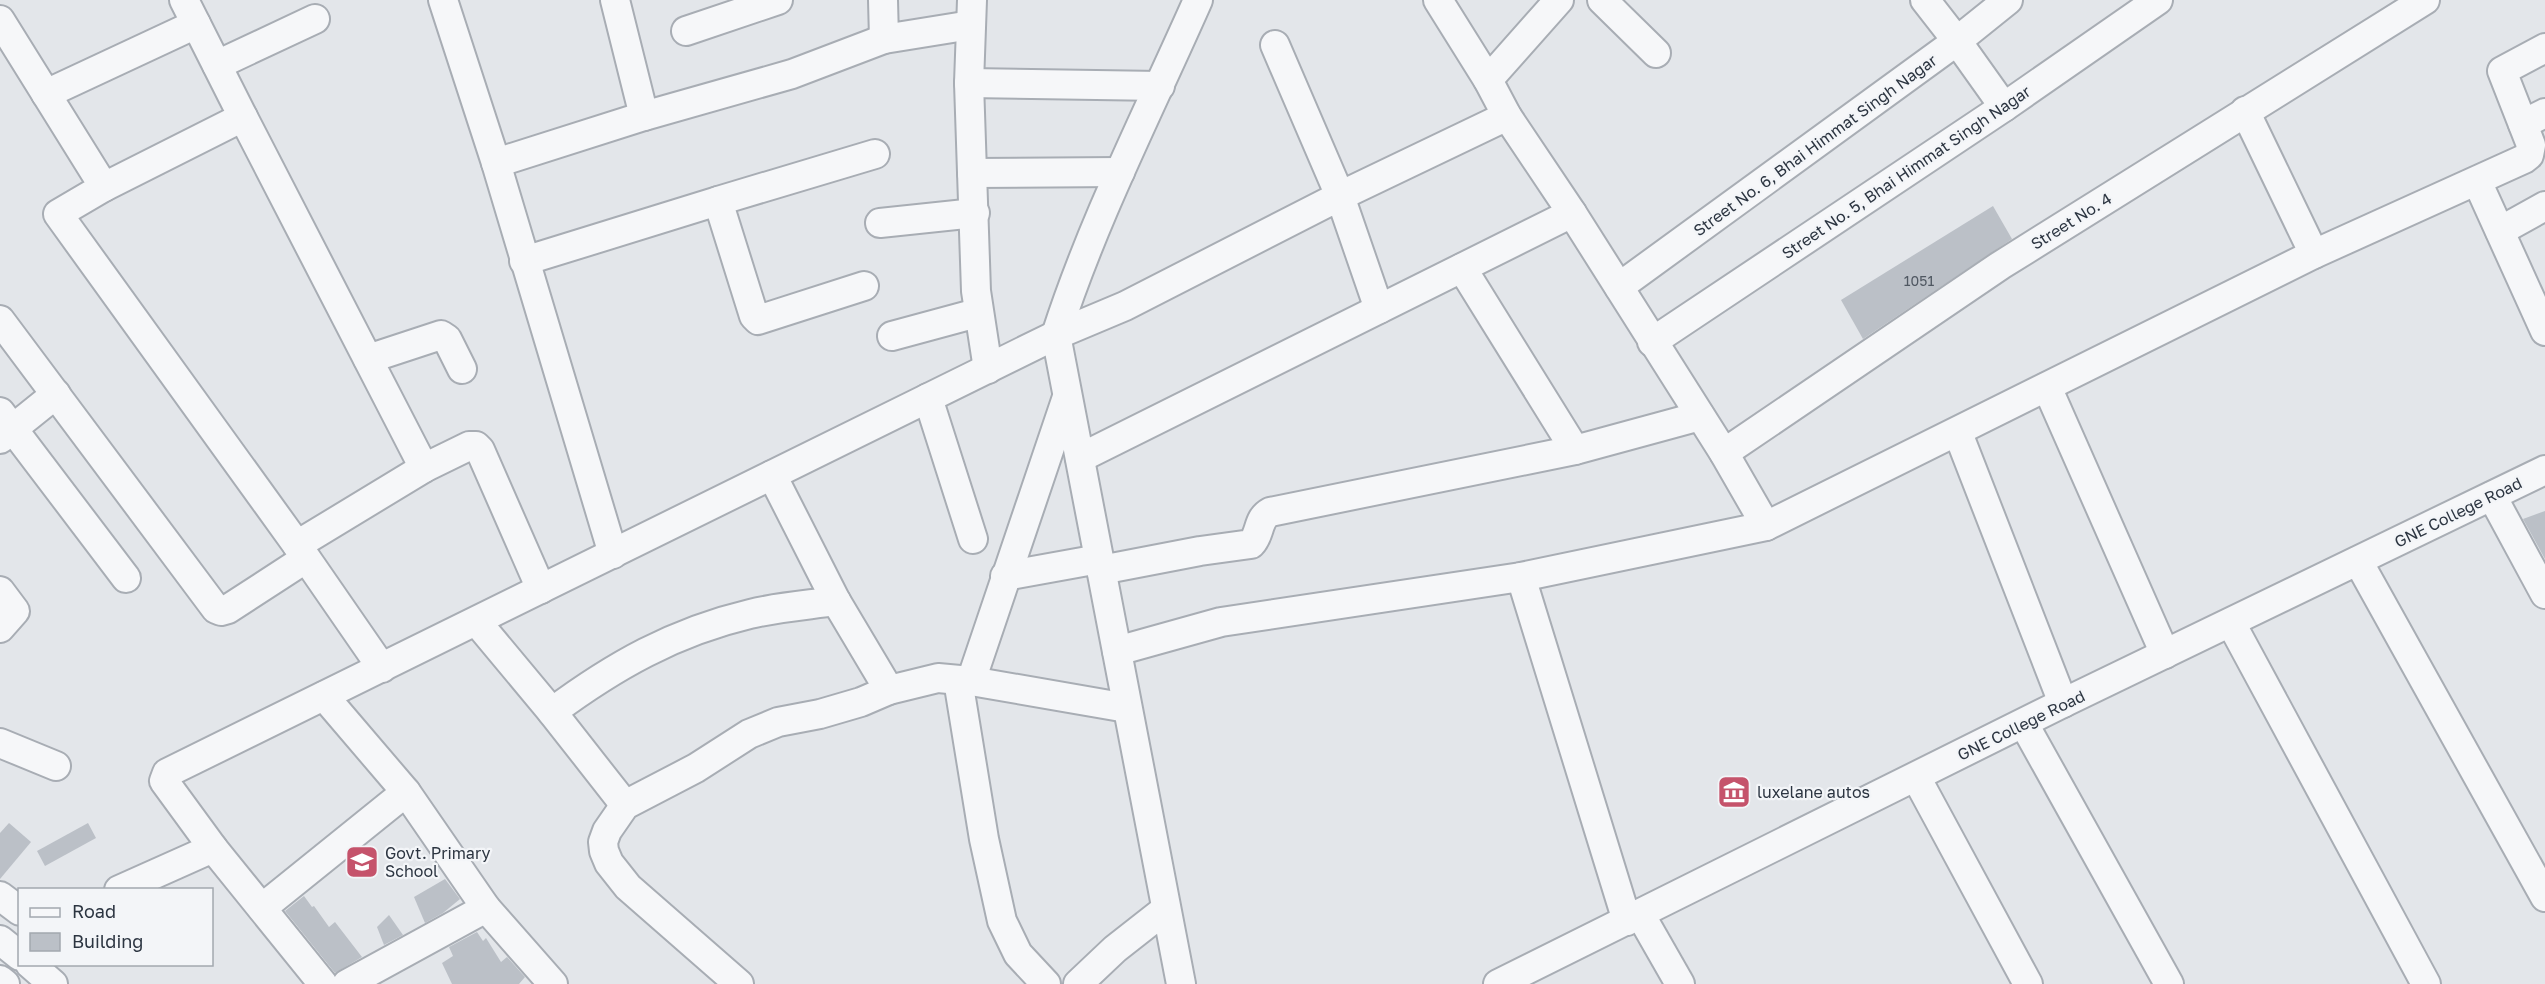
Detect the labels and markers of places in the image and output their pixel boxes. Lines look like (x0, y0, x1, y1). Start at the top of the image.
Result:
museum icon: luxelane autos (1716, 774, 1752, 810)
place label: luxelane autos (1757, 782, 1870, 802)
place label: Govt. Primary School (385, 843, 491, 881)
school or university icon: Govt. Primary School (344, 844, 380, 880)

